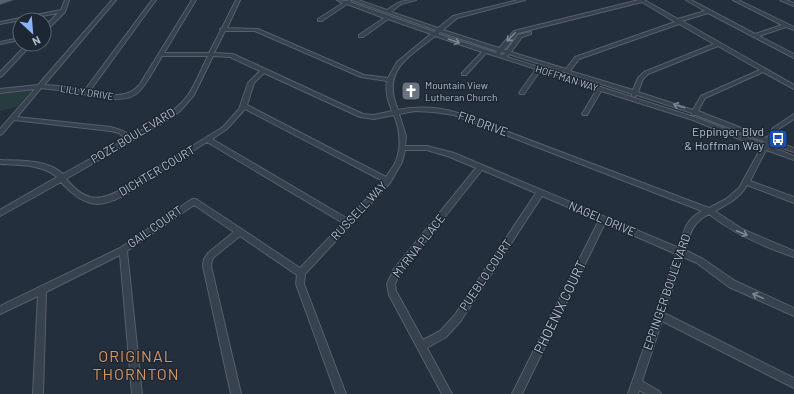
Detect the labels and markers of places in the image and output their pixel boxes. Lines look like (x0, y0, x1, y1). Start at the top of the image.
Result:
place label: Mountain View Lutheran Church (425, 79, 497, 103)
church icon: Mountain View Lutheran Church (400, 80, 422, 102)
place label: Eppinger Blvd & Hoffman Way (684, 124, 764, 152)
bus stop icon: Eppinger Blvd & Hoffman Way (767, 128, 789, 150)

